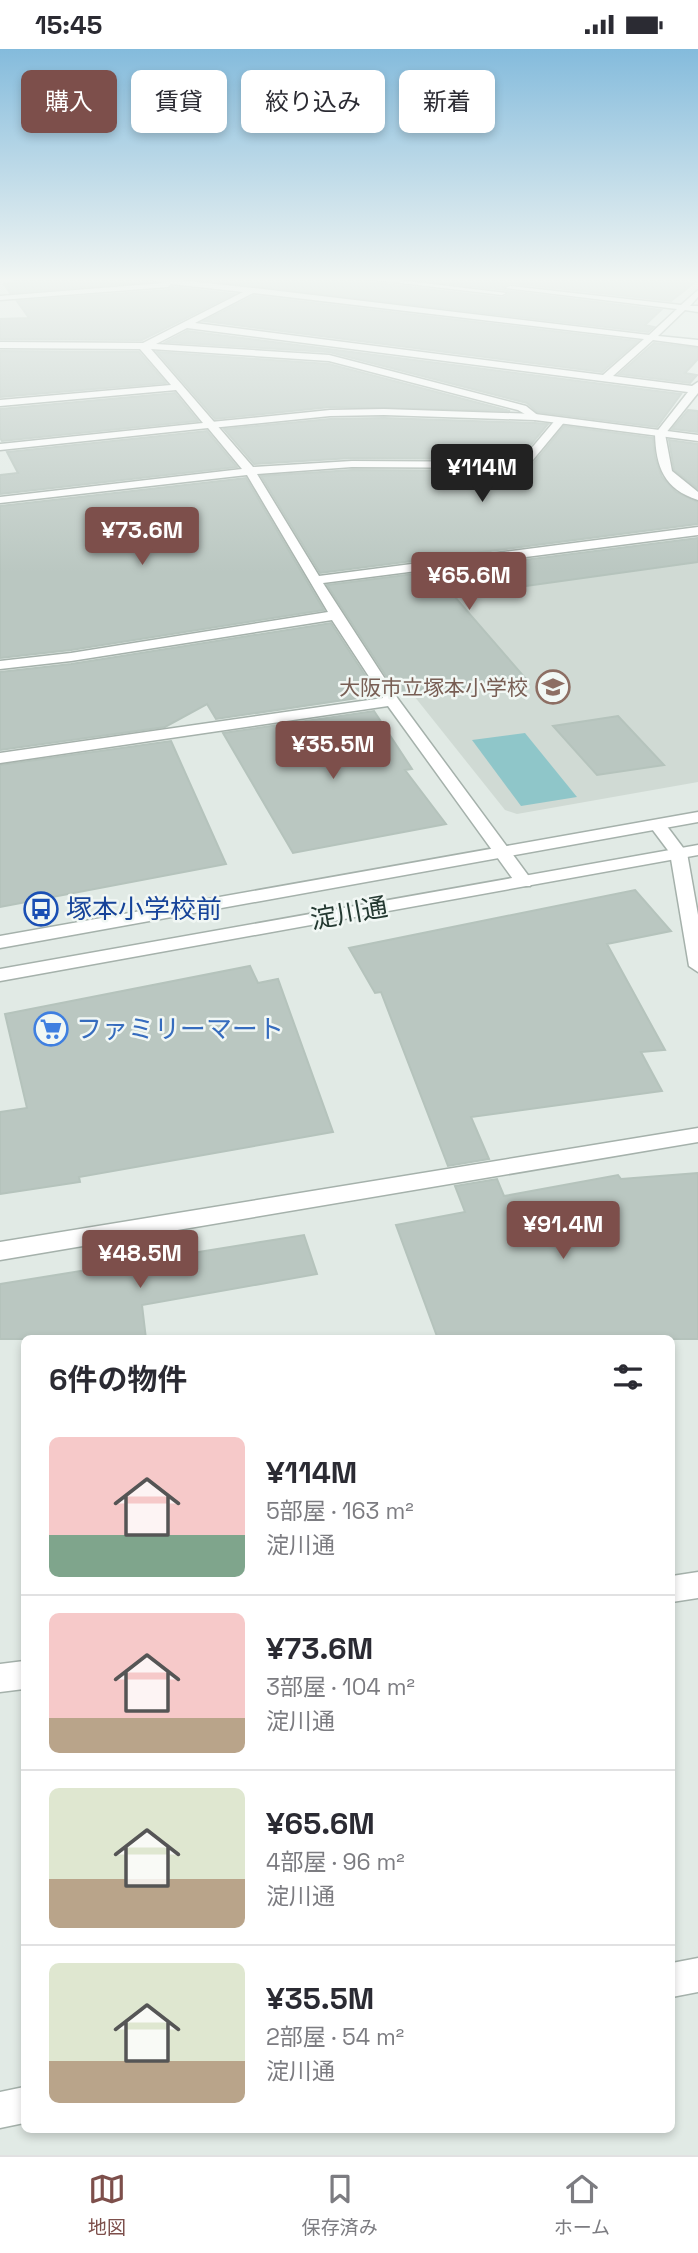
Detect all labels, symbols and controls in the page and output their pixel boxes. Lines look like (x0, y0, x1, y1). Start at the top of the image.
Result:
text: 15:45 (35, 8, 102, 42)
chip: 購入 (21, 70, 117, 133)
chip: 賃貸 (131, 70, 227, 133)
chip: 絞り込み (241, 70, 385, 133)
chip: 新着 (399, 70, 495, 133)
pin: ¥114M (433, 445, 531, 504)
text: ¥114M (447, 452, 517, 482)
pin: ¥73.6M (85, 507, 199, 567)
text: ¥73.6M (101, 515, 183, 545)
pin: ¥65.6M (412, 553, 526, 612)
text: ¥65.6M (427, 560, 511, 590)
school or university icon: 大阪市立塚本小学校 (534, 668, 572, 706)
place label: 大阪市立塚本小学校 (339, 674, 528, 701)
pin: ¥35.5M (276, 721, 390, 781)
text: ¥35.5M (292, 729, 374, 759)
street label: 淀川通 (308, 889, 390, 937)
bus stop icon: 塚本小学校前 (22, 890, 60, 928)
place label: 塚本小学校前 (66, 892, 222, 926)
supermarket icon: ファミリーマート (32, 1010, 70, 1048)
place label: ファミリーマート (76, 1012, 284, 1046)
pin: ¥91.4M (506, 1201, 620, 1261)
text: ¥91.4M (523, 1209, 603, 1239)
pin: ¥48.5M (83, 1231, 197, 1290)
text: ¥48.5M (98, 1238, 182, 1268)
icon: filters (609, 1358, 647, 1396)
text: 6件の物件 (49, 1360, 188, 1399)
text: ¥114M (266, 1453, 357, 1492)
icon: home (105, 1465, 189, 1549)
text: 5部屋 · 163 m² (266, 1496, 414, 1526)
text: 淀川通 (266, 1530, 335, 1560)
text: ¥73.6M (266, 1629, 373, 1668)
icon: home (105, 1641, 189, 1725)
text: 3部屋 · 104 m² (266, 1672, 415, 1702)
text: 淀川通 (266, 1706, 335, 1736)
text: ¥65.6M (266, 1804, 375, 1843)
icon: home (105, 1816, 189, 1900)
text: 4部屋 · 96 m² (266, 1847, 405, 1877)
text: 淀川通 (266, 1881, 335, 1911)
text: ¥35.5M (266, 1979, 374, 2018)
icon: home (105, 1991, 189, 2075)
text: 2部屋 · 54 m² (266, 2022, 404, 2052)
text: 淀川通 (266, 2056, 335, 2086)
tab: 地図 (88, 2170, 126, 2240)
tab: 保存済み (302, 2170, 378, 2240)
tab: ホーム (554, 2170, 610, 2240)

